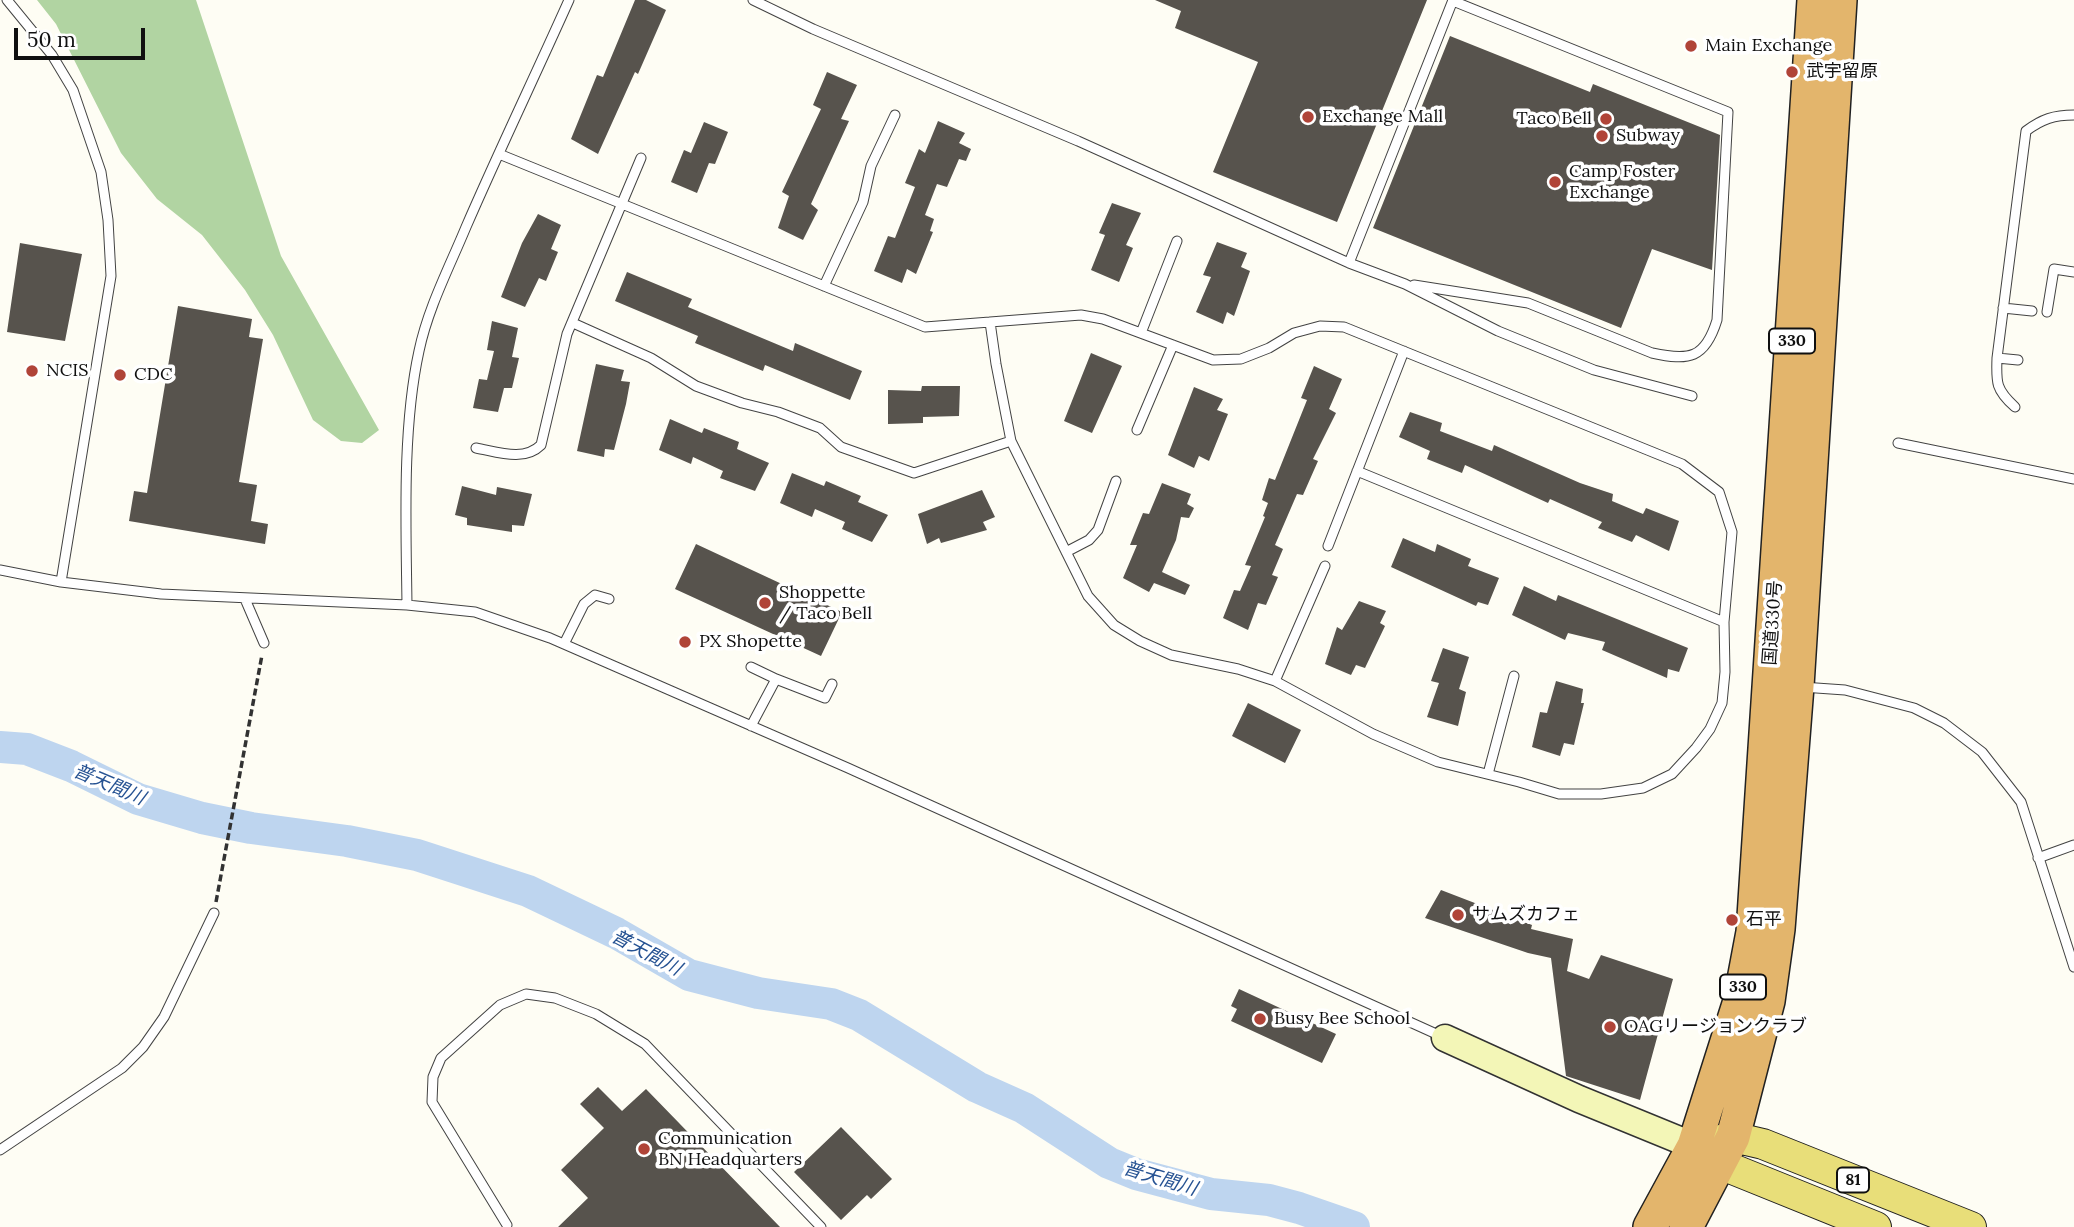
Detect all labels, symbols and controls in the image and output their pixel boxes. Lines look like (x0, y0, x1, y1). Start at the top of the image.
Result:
scale bar (18, 14, 149, 58)
text: 50 m (27, 26, 76, 53)
place label: Main Exchange (1705, 35, 1832, 57)
marker: Main Exchange (1683, 38, 1699, 54)
place label: 武宇留原 (1806, 61, 1878, 83)
marker: 武宇留原 (1784, 64, 1800, 80)
place label: Exchange Mall (1322, 106, 1443, 128)
place label: Taco Bell (1516, 108, 1592, 130)
marker: Exchange Mall (1300, 109, 1316, 125)
marker: Taco Bell (1598, 111, 1614, 127)
place label: Subway (1616, 125, 1680, 147)
marker: Subway (1594, 128, 1610, 144)
place label: Camp Foster Exchange (1569, 161, 1675, 204)
marker: Camp Foster Exchange (1547, 174, 1563, 190)
road number: 330 (1769, 328, 1815, 354)
place label: NCIS (46, 360, 88, 382)
marker: NCIS (24, 363, 40, 379)
place label: CDC (134, 364, 173, 386)
marker: CDC (112, 367, 128, 383)
street label: 国道330号 (1759, 580, 1787, 666)
place label: Shoppette / Taco Bell (779, 582, 872, 624)
marker: Shoppette / Taco Bell (757, 595, 773, 611)
place label: PX Shopette (699, 631, 802, 653)
marker: PX Shopette (677, 634, 693, 650)
water label: 普天間川 (70, 760, 148, 810)
place label: サムズカフェ (1472, 904, 1580, 926)
marker: サムズカフェ (1450, 907, 1466, 923)
place label: 石平 (1746, 909, 1782, 931)
marker: 石平 (1724, 912, 1740, 928)
water label: 普天間川 (607, 925, 685, 981)
road number: 330 (1720, 974, 1766, 1000)
place label: Busy Bee School (1274, 1008, 1410, 1030)
marker: Busy Bee School (1252, 1011, 1268, 1027)
place label: OAGリージョンクラブ (1624, 1016, 1807, 1038)
marker: OAGリージョンクラブ (1602, 1019, 1618, 1035)
place label: Communication BN Headquarters (658, 1128, 802, 1170)
marker: Communication BN Headquarters (636, 1141, 652, 1157)
water label: 普天間川 (1120, 1157, 1200, 1201)
road number: 81 (1837, 1168, 1869, 1192)

